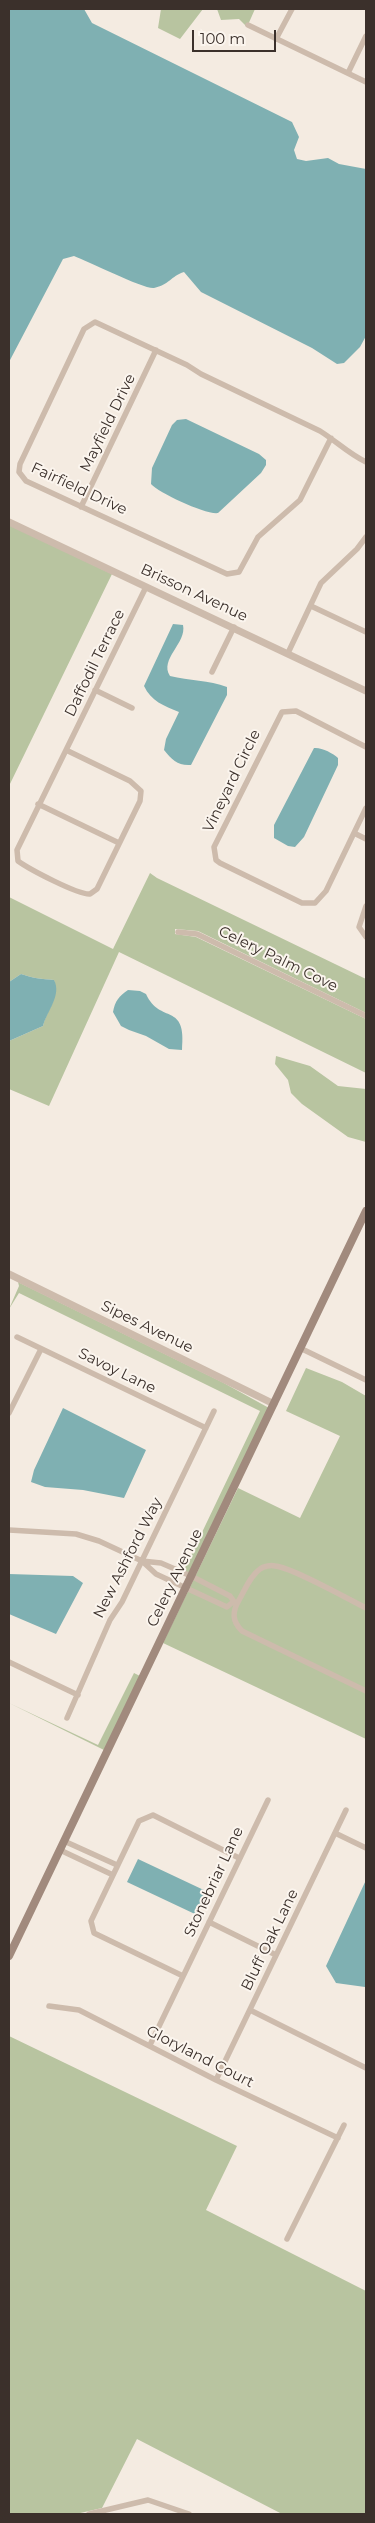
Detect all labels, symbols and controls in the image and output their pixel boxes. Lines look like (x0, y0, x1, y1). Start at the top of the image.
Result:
scale bar (195, 20, 279, 52)
text: 100 m (200, 29, 245, 48)
street label: Mayfield Drive (77, 371, 139, 475)
street label: Fairfield Drive (28, 459, 130, 519)
street label: Brisson Avenue (138, 560, 250, 626)
street label: Daffodil Terrace (61, 606, 129, 720)
street label: Vineyard Circle (199, 727, 265, 835)
street label: Celery Palm Cove (216, 922, 340, 996)
street label: Sipes Avenue (98, 1297, 196, 1357)
street label: Savoy Lane (75, 1345, 159, 1397)
street label: New Ashford Way (90, 1495, 166, 1621)
street label: Celery Avenue (143, 1526, 207, 1630)
street label: Stonebriar Lane (181, 1824, 247, 1940)
street label: Bluff Oak Lane (238, 1886, 302, 1994)
street label: Gloryland Court (143, 2022, 257, 2092)

